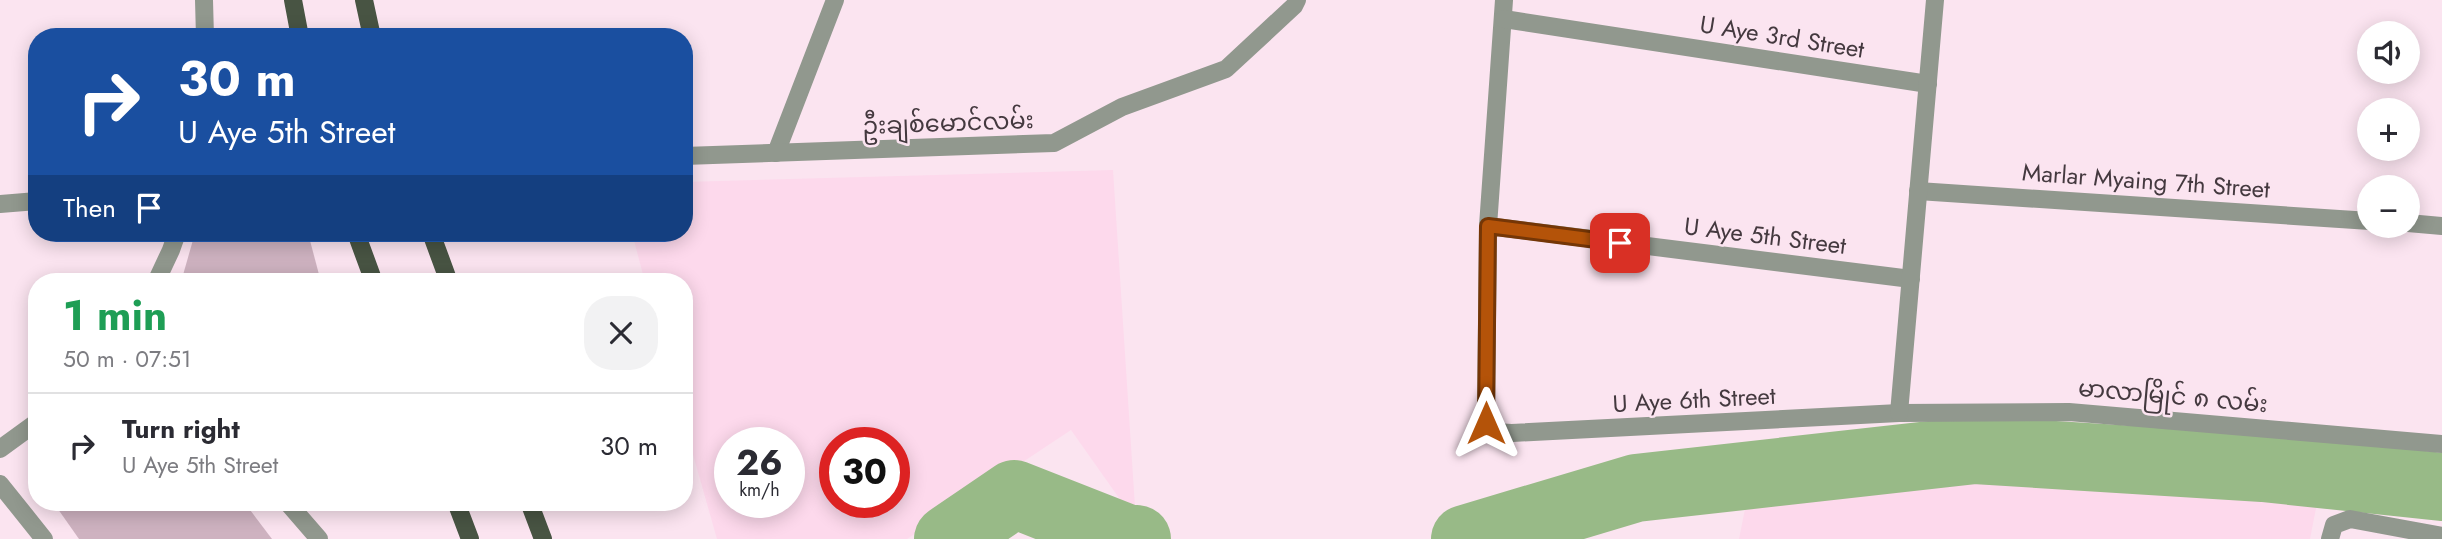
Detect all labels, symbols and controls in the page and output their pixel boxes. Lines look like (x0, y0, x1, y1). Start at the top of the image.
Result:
street label: U Aye 3rd Street (1697, 6, 1867, 67)
map controls (2357, 21, 2420, 238)
button: sound (2357, 21, 2420, 84)
text: 30 m (178, 44, 296, 114)
icon: right (63, 56, 154, 147)
button: + (2357, 98, 2420, 161)
street label: ဦးချစ်မောင်လမ်း (861, 102, 1035, 145)
text: U Aye 5th Street (178, 109, 395, 155)
street label: Marlar Myaing 7th Street (2021, 154, 2271, 207)
button: − (2357, 175, 2420, 238)
text: Then (63, 189, 116, 227)
icon: arrive (130, 189, 168, 227)
street label: U Aye 5th Street (1682, 208, 1848, 263)
pin (1590, 213, 1650, 273)
icon: arrive (1601, 224, 1639, 262)
text: 1 min (63, 285, 167, 346)
button: close (584, 296, 658, 370)
text: 50 m · 07:51 (63, 342, 191, 376)
street label: မာလာမြိုင် ၈ လမ်း (2077, 370, 2269, 423)
street label: U Aye 6th Street (1612, 378, 1777, 421)
position arrow (1449, 386, 1523, 460)
text: Turn right (122, 410, 240, 448)
icon: right (63, 427, 101, 465)
text: 30 m (600, 427, 658, 465)
speed limit sign: 30 (819, 427, 910, 518)
text: 26 (736, 438, 783, 488)
text: U Aye 5th Street (122, 448, 278, 482)
text: km/h (739, 477, 780, 503)

